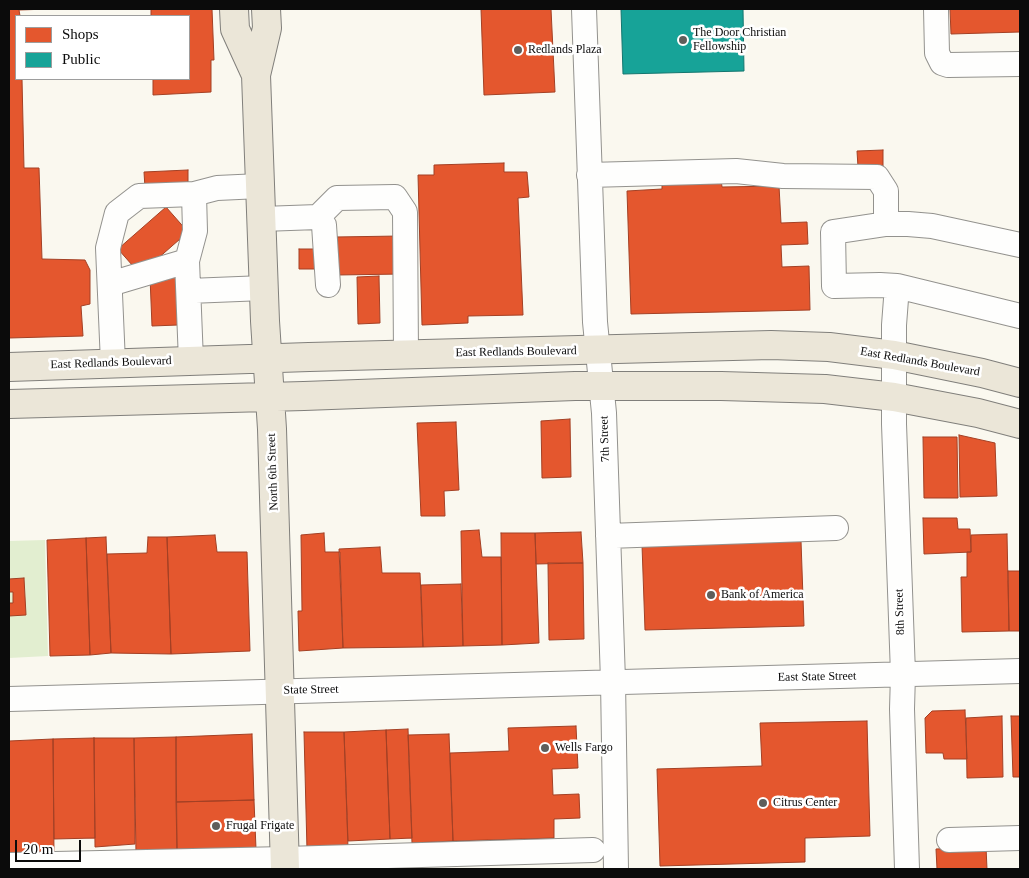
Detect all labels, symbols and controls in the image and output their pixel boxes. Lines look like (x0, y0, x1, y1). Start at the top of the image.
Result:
legend (15, 15, 190, 80)
text: Shops (62, 26, 99, 42)
place label: The Door Christian Fellowship (693, 26, 786, 54)
marker: The Door Christian Fellowship (677, 34, 689, 46)
place label: Redlands Plaza (528, 43, 602, 57)
marker: Redlands Plaza (512, 44, 524, 56)
text: Public (62, 51, 100, 67)
street label: East Redlands Boulevard (455, 344, 577, 360)
street label: East Redlands Boulevard (859, 344, 981, 380)
street label: East Redlands Boulevard (50, 354, 172, 372)
street label: 7th Street (597, 416, 613, 462)
street label: North 6th Street (264, 433, 282, 511)
place label: Bank of America (721, 588, 804, 602)
marker: Bank of America (705, 589, 717, 601)
street label: 8th Street (892, 589, 908, 635)
street label: East State Street (778, 669, 856, 685)
street label: State Street (283, 682, 339, 698)
place label: Wells Fargo (555, 741, 613, 755)
marker: Wells Fargo (539, 742, 551, 754)
place label: Citrus Center (773, 796, 837, 810)
marker: Citrus Center (757, 797, 769, 809)
place label: Frugal Frigate (226, 819, 294, 833)
marker: Frugal Frigate (210, 820, 222, 832)
scale bar (18, 830, 84, 862)
text: 20 m (23, 841, 53, 857)

